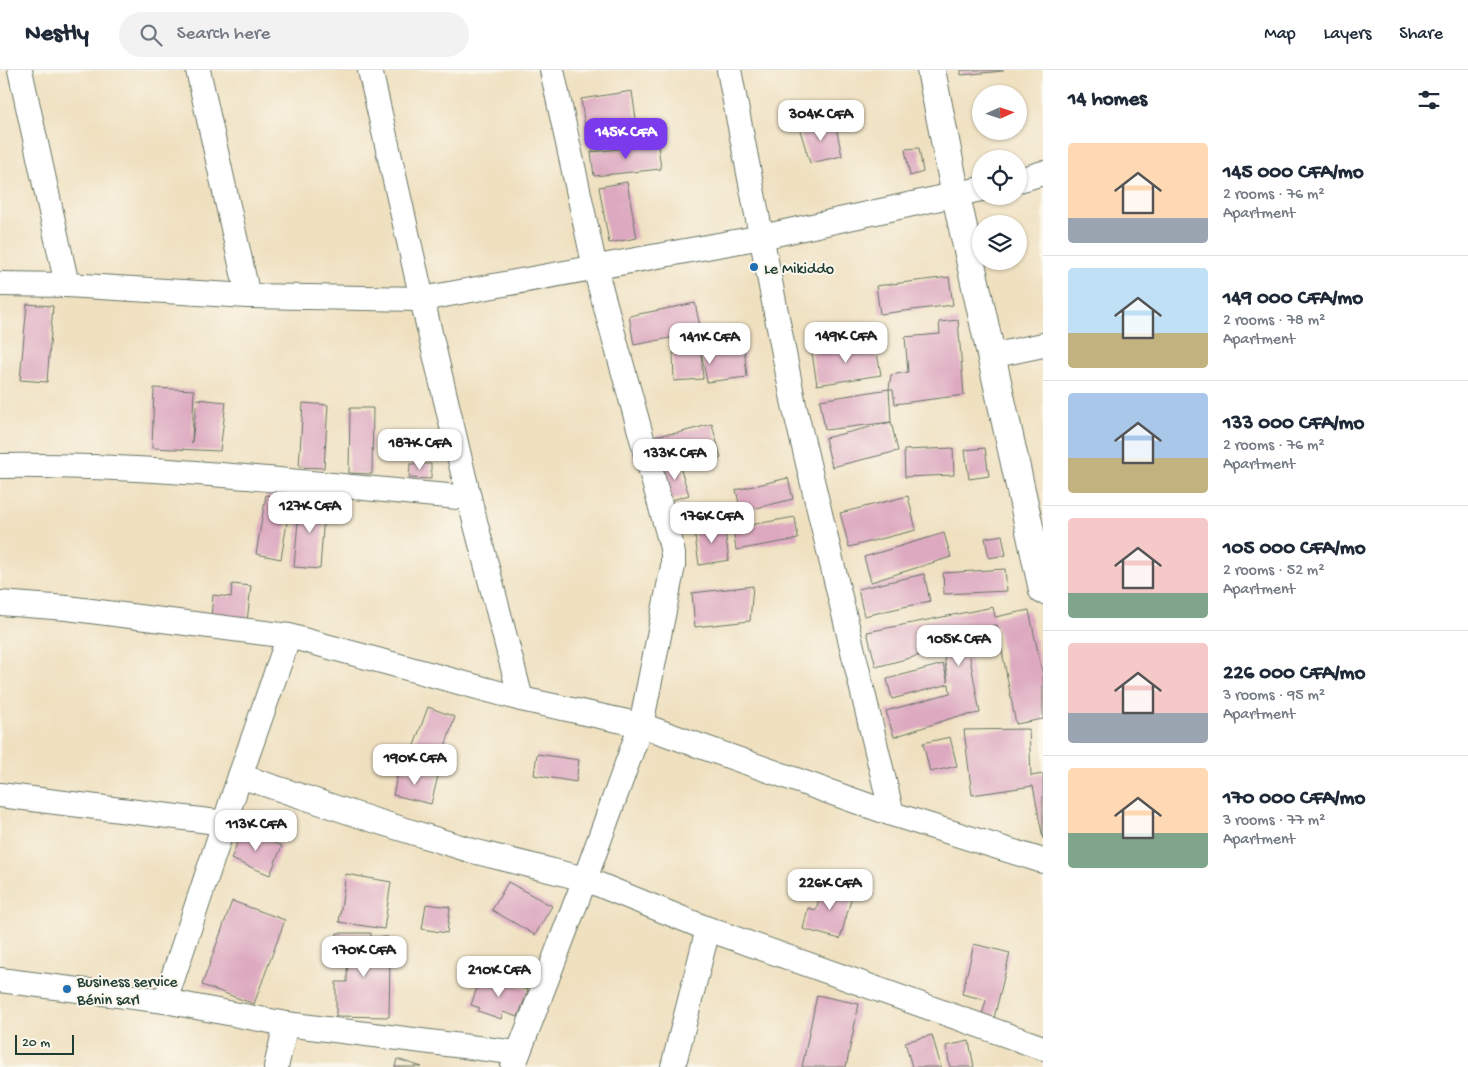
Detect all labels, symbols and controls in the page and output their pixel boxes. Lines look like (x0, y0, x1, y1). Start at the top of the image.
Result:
search box (119, 12, 469, 57)
text: Nestly (25, 20, 89, 49)
icon: search (137, 21, 165, 49)
text: Search here (177, 23, 270, 46)
text: Map (1264, 24, 1296, 45)
text: Layers (1324, 24, 1371, 45)
text: Share (1399, 24, 1443, 45)
north arrow (972, 85, 1028, 140)
map controls (972, 85, 1027, 270)
icon: filters (1415, 86, 1443, 114)
text: 14 homes (1068, 88, 1147, 113)
pin: 304K CFA (769, 100, 873, 142)
text: 304K CFA (789, 106, 853, 125)
pin: 145K CFA (574, 118, 678, 160)
text: 145K CFA (595, 124, 657, 143)
button: locate (972, 150, 1027, 205)
text: 145 000 CFA/mo (1223, 161, 1364, 186)
icon: home (1108, 163, 1168, 223)
text: 2 rooms · 76 m² (1223, 186, 1325, 205)
text: Apartment (1223, 205, 1295, 224)
button: layers (972, 215, 1027, 270)
marker: Le Mikiddo (748, 261, 760, 273)
place label: Le Mikiddo (764, 261, 834, 280)
text: 149 000 CFA/mo (1223, 287, 1363, 312)
icon: home (1108, 288, 1168, 348)
text: 2 rooms · 78 m² (1223, 312, 1325, 331)
pin: 141K CFA (658, 322, 762, 365)
pin: 149K CFA (794, 322, 898, 364)
text: 149K CFA (816, 328, 876, 347)
text: 141K CFA (680, 329, 740, 348)
text: Apartment (1223, 331, 1295, 350)
text: 133 000 CFA/mo (1223, 412, 1364, 437)
icon: home (1108, 413, 1168, 473)
pin: 187K CFA (368, 428, 472, 471)
text: 187K CFA (389, 435, 451, 454)
text: 2 rooms · 76 m² (1223, 437, 1325, 456)
pin: 133K CFA (623, 438, 727, 481)
text: 133K CFA (644, 445, 706, 464)
text: Apartment (1223, 456, 1295, 475)
pin: 127K CFA (258, 492, 362, 534)
text: 127K CFA (279, 498, 341, 517)
pin: 176K CFA (660, 502, 764, 544)
text: 176K CFA (681, 508, 743, 527)
text: 105 000 CFA/mo (1223, 537, 1366, 562)
icon: home (1108, 538, 1168, 598)
text: 2 rooms · 52 m² (1223, 562, 1325, 581)
text: Apartment (1223, 581, 1295, 600)
pin: 105K CFA (907, 624, 1011, 667)
text: 105K CFA (928, 631, 990, 650)
text: 226 000 CFA/mo (1223, 662, 1365, 687)
icon: home (1108, 663, 1168, 723)
text: 3 rooms · 95 m² (1223, 687, 1325, 706)
text: Apartment (1223, 706, 1295, 725)
pin: 190K CFA (363, 744, 467, 786)
text: 190K CFA (384, 750, 446, 769)
text: 170 000 CFA/mo (1223, 787, 1365, 812)
icon: home (1108, 788, 1168, 848)
pin: 113K CFA (204, 810, 308, 852)
text: 3 rooms · 77 m² (1223, 812, 1325, 831)
text: 113K CFA (226, 816, 286, 835)
text: Apartment (1223, 831, 1295, 850)
pin: 226K CFA (778, 868, 882, 911)
text: 226K CFA (799, 875, 861, 894)
pin: 170K CFA (312, 936, 416, 978)
text: 170K CFA (333, 942, 395, 961)
pin: 210K CFA (447, 956, 551, 998)
text: 210K CFA (468, 962, 530, 981)
place label: Business service Bénin sarl (76, 974, 178, 1011)
marker: Business service Bénin sarl (61, 983, 73, 995)
scale bar (15, 1032, 74, 1055)
text: 20 m (22, 1035, 50, 1052)

